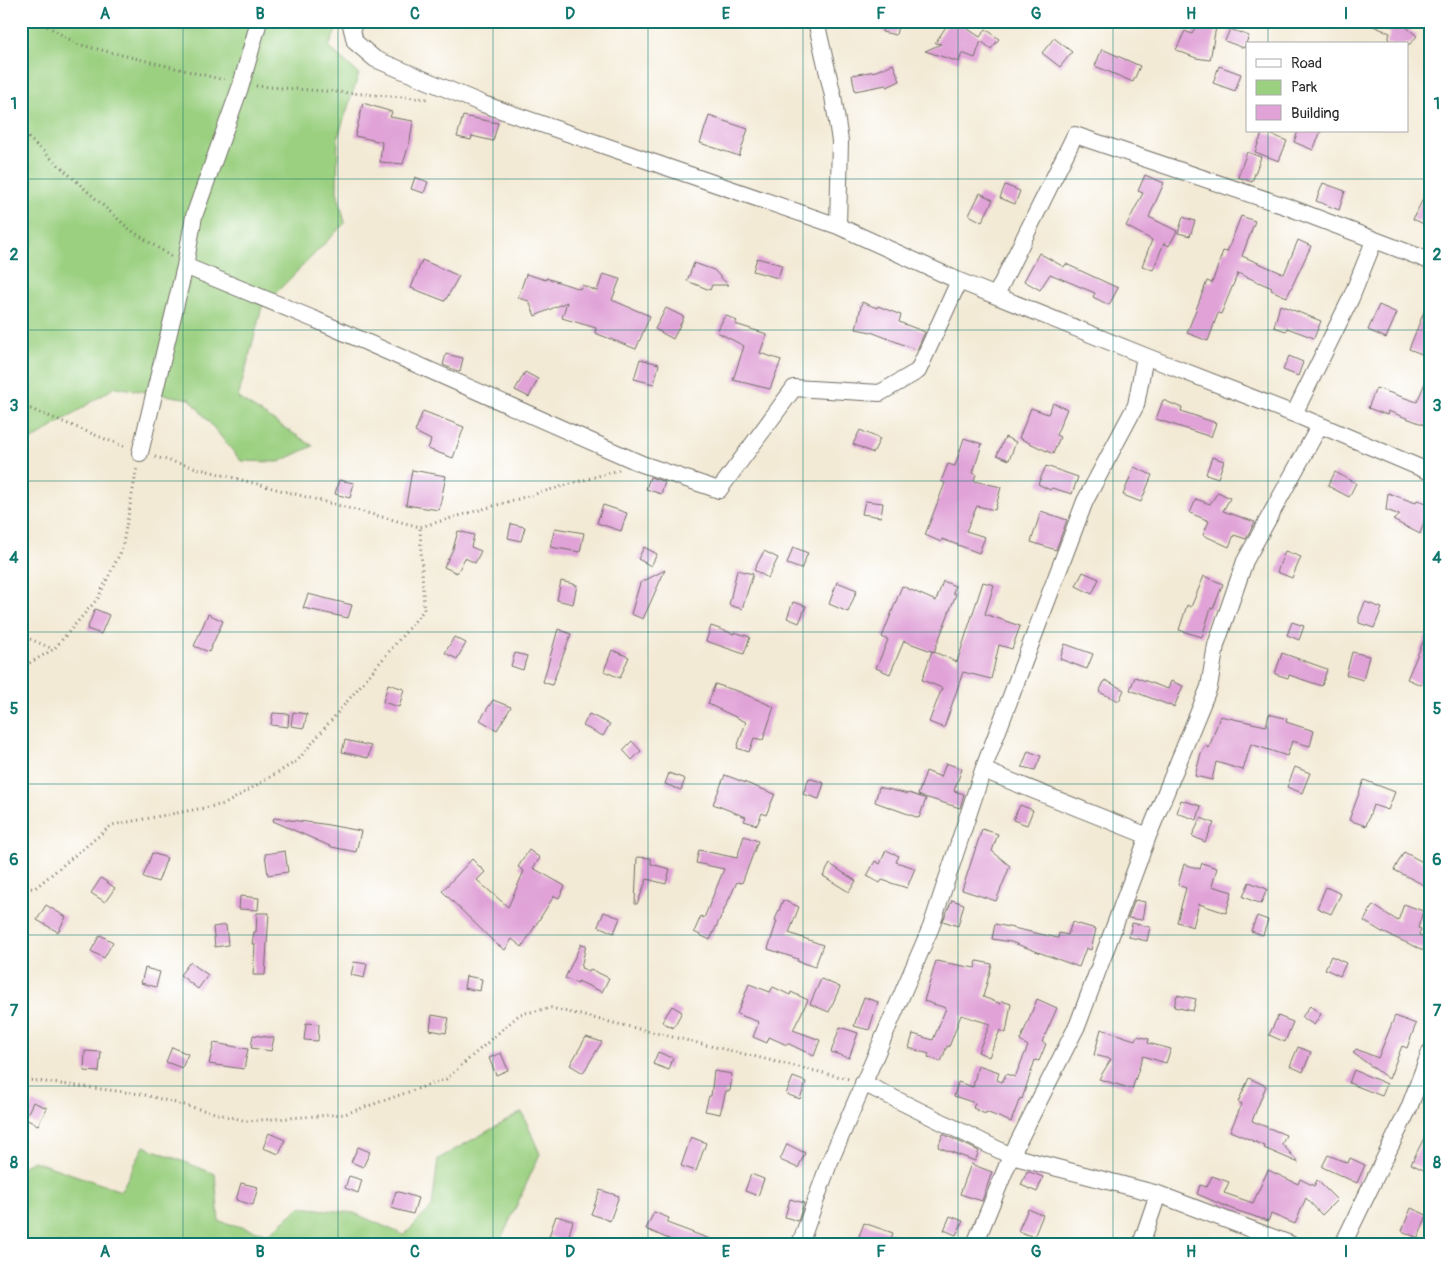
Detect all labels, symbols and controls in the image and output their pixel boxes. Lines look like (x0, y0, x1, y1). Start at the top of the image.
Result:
text: A (100, 4, 111, 24)
text: B (255, 4, 265, 24)
text: C (410, 4, 420, 24)
text: D (565, 4, 575, 24)
text: E (722, 4, 731, 24)
text: F (876, 4, 886, 24)
text: G (1031, 4, 1042, 24)
text: H (1186, 4, 1196, 24)
text: I (1344, 4, 1348, 24)
legend (1246, 42, 1408, 132)
text: Road (1291, 54, 1322, 73)
text: Park (1291, 78, 1318, 97)
text: 1 (11, 94, 17, 114)
text: 1 (1434, 94, 1440, 114)
text: Building (1291, 104, 1339, 123)
text: 2 (10, 245, 19, 265)
text: 2 (1433, 245, 1442, 265)
text: 3 (10, 396, 19, 416)
text: 3 (1433, 396, 1442, 416)
text: 4 (9, 548, 19, 568)
text: 4 (1432, 548, 1442, 568)
text: 5 (10, 699, 19, 719)
text: 5 (1433, 699, 1442, 719)
text: 6 (9, 850, 19, 870)
text: 6 (1432, 850, 1442, 870)
text: 7 (10, 1001, 19, 1021)
text: 7 (1433, 1001, 1442, 1021)
text: 8 (10, 1153, 18, 1173)
text: 8 (1433, 1153, 1441, 1173)
text: A (100, 1242, 111, 1262)
text: B (255, 1242, 265, 1262)
text: C (410, 1242, 420, 1262)
text: D (565, 1242, 575, 1262)
text: E (722, 1242, 731, 1262)
text: F (876, 1242, 886, 1262)
text: G (1031, 1242, 1042, 1262)
text: H (1186, 1242, 1196, 1262)
text: I (1344, 1242, 1348, 1262)

